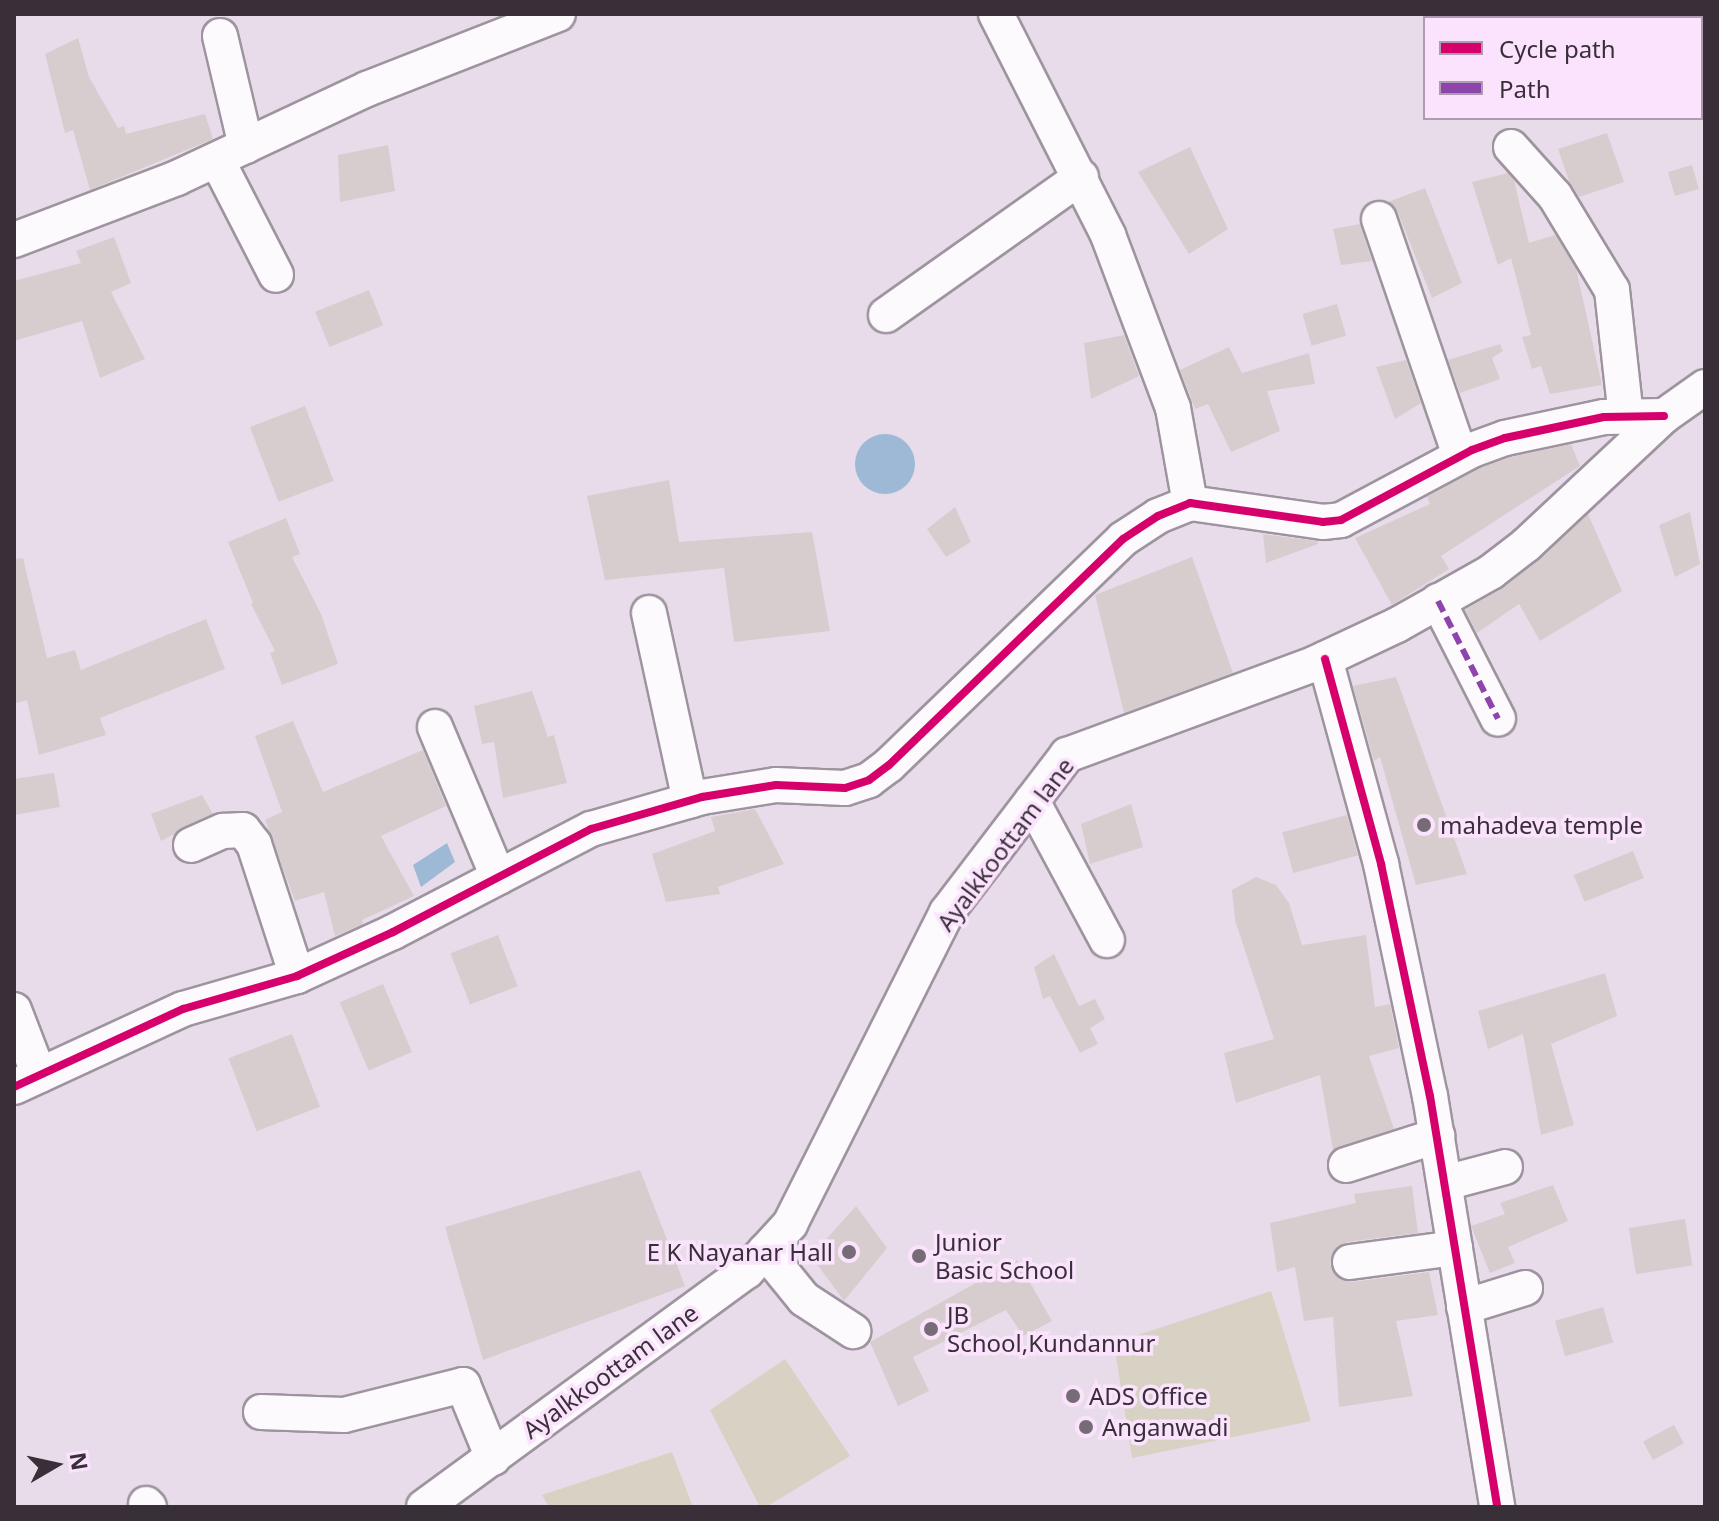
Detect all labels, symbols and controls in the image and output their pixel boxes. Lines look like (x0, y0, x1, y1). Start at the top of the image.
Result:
legend (1423, 16, 1703, 120)
text: Cycle path (1499, 32, 1616, 65)
text: Path (1499, 72, 1550, 105)
street label: Ayalkkoottam lane (930, 752, 1080, 936)
place label: mahadeva temple (1440, 811, 1643, 839)
marker: mahadeva temple (1415, 816, 1433, 834)
place label: Junior Basic School (935, 1228, 1074, 1284)
place label: E K Nayanar Hall (647, 1238, 833, 1266)
marker: E K Nayanar Hall (840, 1243, 858, 1261)
marker: Junior Basic School (910, 1247, 928, 1265)
street label: Ayalkkoottam lane (517, 1298, 703, 1444)
place label: JB School,Kundannur (947, 1301, 1155, 1357)
marker: JB School,Kundannur (922, 1320, 940, 1338)
place label: ADS Office (1089, 1382, 1208, 1410)
marker: ADS Office (1064, 1387, 1082, 1405)
place label: Anganwadi (1102, 1413, 1229, 1441)
marker: Anganwadi (1077, 1418, 1095, 1436)
north arrow (16, 1425, 96, 1505)
text: N (63, 1450, 96, 1472)

